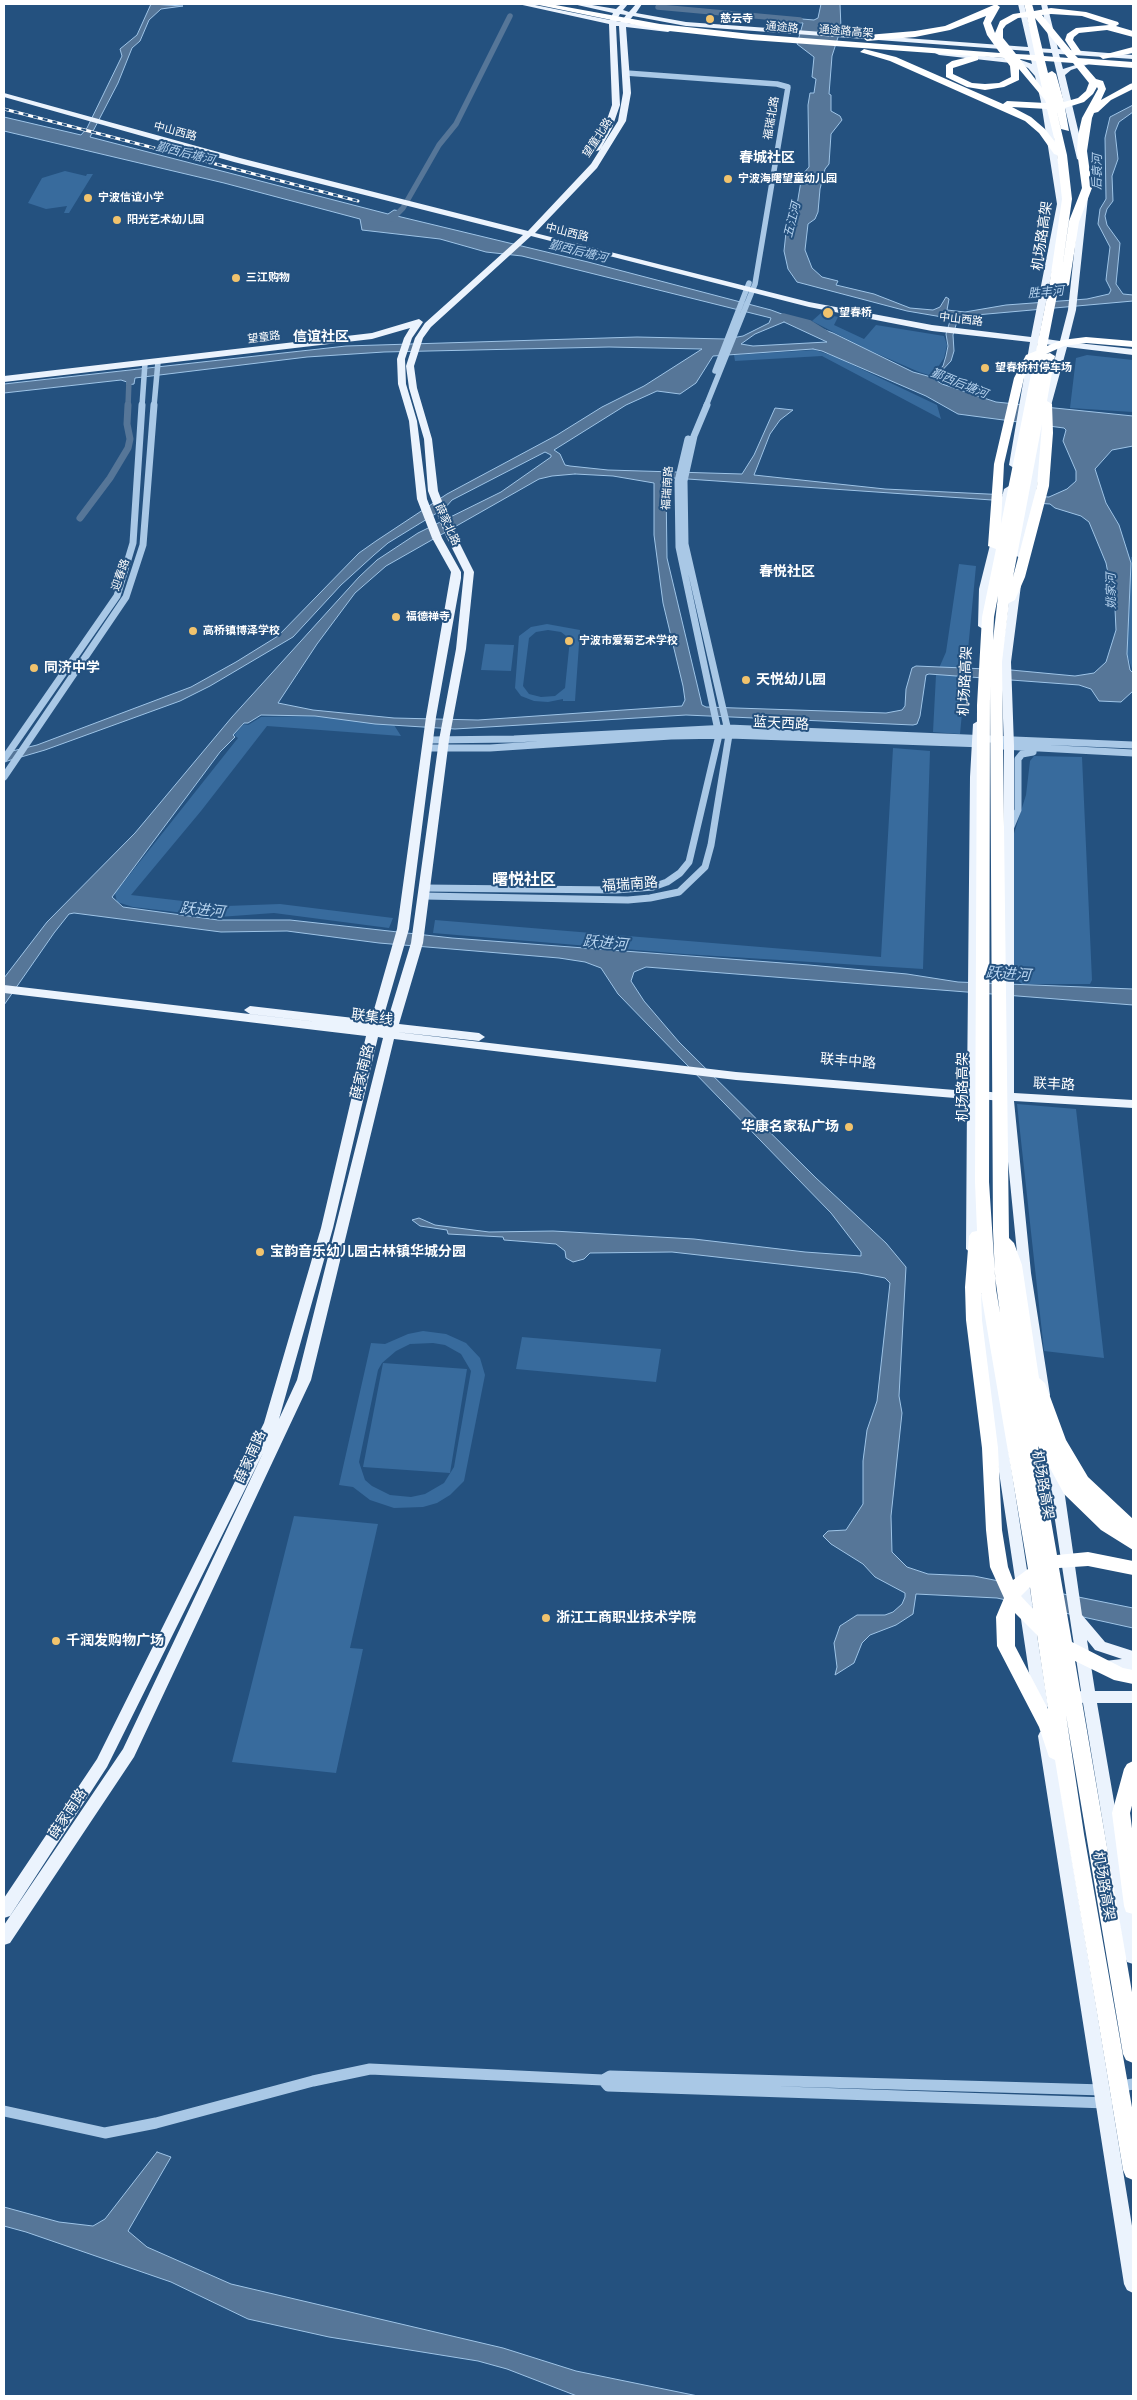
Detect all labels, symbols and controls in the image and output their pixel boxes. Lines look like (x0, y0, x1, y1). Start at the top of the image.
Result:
place label: 慈云寺 (720, 12, 753, 26)
marker: 慈云寺 (704, 13, 716, 25)
street label: 通途路 (765, 20, 799, 36)
street label: 通途路高架 (818, 23, 874, 41)
street label: 福瑞北路 (762, 95, 782, 141)
street label: 望童北路 (580, 116, 616, 160)
street label: 中山西路 (152, 120, 198, 144)
water label: 鄞西后塘河 (154, 140, 216, 168)
district label: 春城社区 (739, 150, 795, 166)
water label: 后袁河 (1090, 154, 1106, 190)
place label: 宁波海曙望童幼儿园 (738, 172, 837, 186)
marker: 宁波海曙望童幼儿园 (722, 173, 734, 185)
place label: 宁波信谊小学 (98, 191, 164, 205)
marker: 宁波信谊小学 (82, 192, 94, 204)
street label: 机场路高架 (1030, 200, 1056, 272)
water label: 五江河 (782, 201, 804, 239)
place label: 阳光艺术幼儿园 (127, 213, 204, 227)
marker: 阳光艺术幼儿园 (111, 214, 123, 226)
street label: 中山西路 (544, 221, 590, 245)
water label: 鄞西后塘河 (547, 238, 609, 266)
place label: 三江购物 (246, 271, 290, 285)
marker: 三江购物 (230, 272, 242, 284)
water label: 胜丰河 (1027, 284, 1065, 302)
marker: 望春桥 (821, 306, 835, 320)
place label: 望春桥 (839, 306, 872, 320)
street label: 中山西路 (938, 311, 984, 329)
street label: 望童路 (247, 329, 281, 347)
district label: 信谊社区 (293, 329, 349, 345)
place label: 望春桥村停车场 (995, 361, 1072, 375)
marker: 望春桥村停车场 (979, 362, 991, 374)
water label: 鄞西后塘河 (928, 366, 990, 402)
street label: 福瑞南路 (660, 466, 676, 510)
street label: 薛家北路 (432, 502, 462, 548)
street label: 迎春路 (109, 557, 133, 593)
district label: 春悦社区 (759, 564, 815, 580)
water label: 姚家河 (1104, 573, 1120, 609)
place label: 福德禅寺 (406, 610, 450, 624)
marker: 福德禅寺 (390, 611, 402, 623)
place label: 高桥镇博泽学校 (203, 624, 280, 638)
marker: 高桥镇博泽学校 (187, 625, 199, 637)
place label: 宁波市爱菊艺术学校 (579, 634, 678, 648)
marker: 宁波市爱菊艺术学校 (563, 635, 575, 647)
street label: 机场路高架 (956, 646, 976, 716)
place label: 同济中学 (44, 660, 100, 676)
marker: 同济中学 (28, 662, 40, 674)
place label: 天悦幼儿园 (756, 672, 826, 688)
marker: 天悦幼儿园 (740, 674, 752, 686)
street label: 蓝天西路 (753, 714, 809, 734)
district label: 曙悦社区 (492, 871, 556, 891)
street label: 福瑞南路 (601, 875, 659, 895)
water label: 跃进河 (179, 900, 225, 922)
water label: 跃进河 (582, 933, 628, 955)
water label: 跃进河 (985, 964, 1031, 986)
street label: 联集线 (350, 1007, 394, 1029)
street label: 薛家南路 (348, 1043, 378, 1101)
street label: 联丰中路 (819, 1051, 877, 1073)
street label: 机场路高架 (955, 1052, 971, 1122)
street label: 联丰路 (1033, 1076, 1075, 1094)
place label: 华康名家私广场 (741, 1119, 839, 1135)
marker: 华康名家私广场 (843, 1121, 855, 1133)
place label: 宝韵音乐幼儿园古林镇华城分园 (270, 1244, 466, 1260)
marker: 宝韵音乐幼儿园古林镇华城分园 (254, 1246, 266, 1258)
street label: 薛家南路 (232, 1428, 270, 1486)
street label: 机场路高架 (1028, 1449, 1056, 1521)
place label: 浙江工商职业技术学院 (556, 1610, 696, 1626)
marker: 浙江工商职业技术学院 (540, 1612, 552, 1624)
place label: 千润发购物广场 (66, 1633, 164, 1649)
marker: 千润发购物广场 (50, 1635, 62, 1647)
street label: 薛家南路 (45, 1786, 91, 1842)
street label: 机场路高架 (1089, 1850, 1117, 1922)

